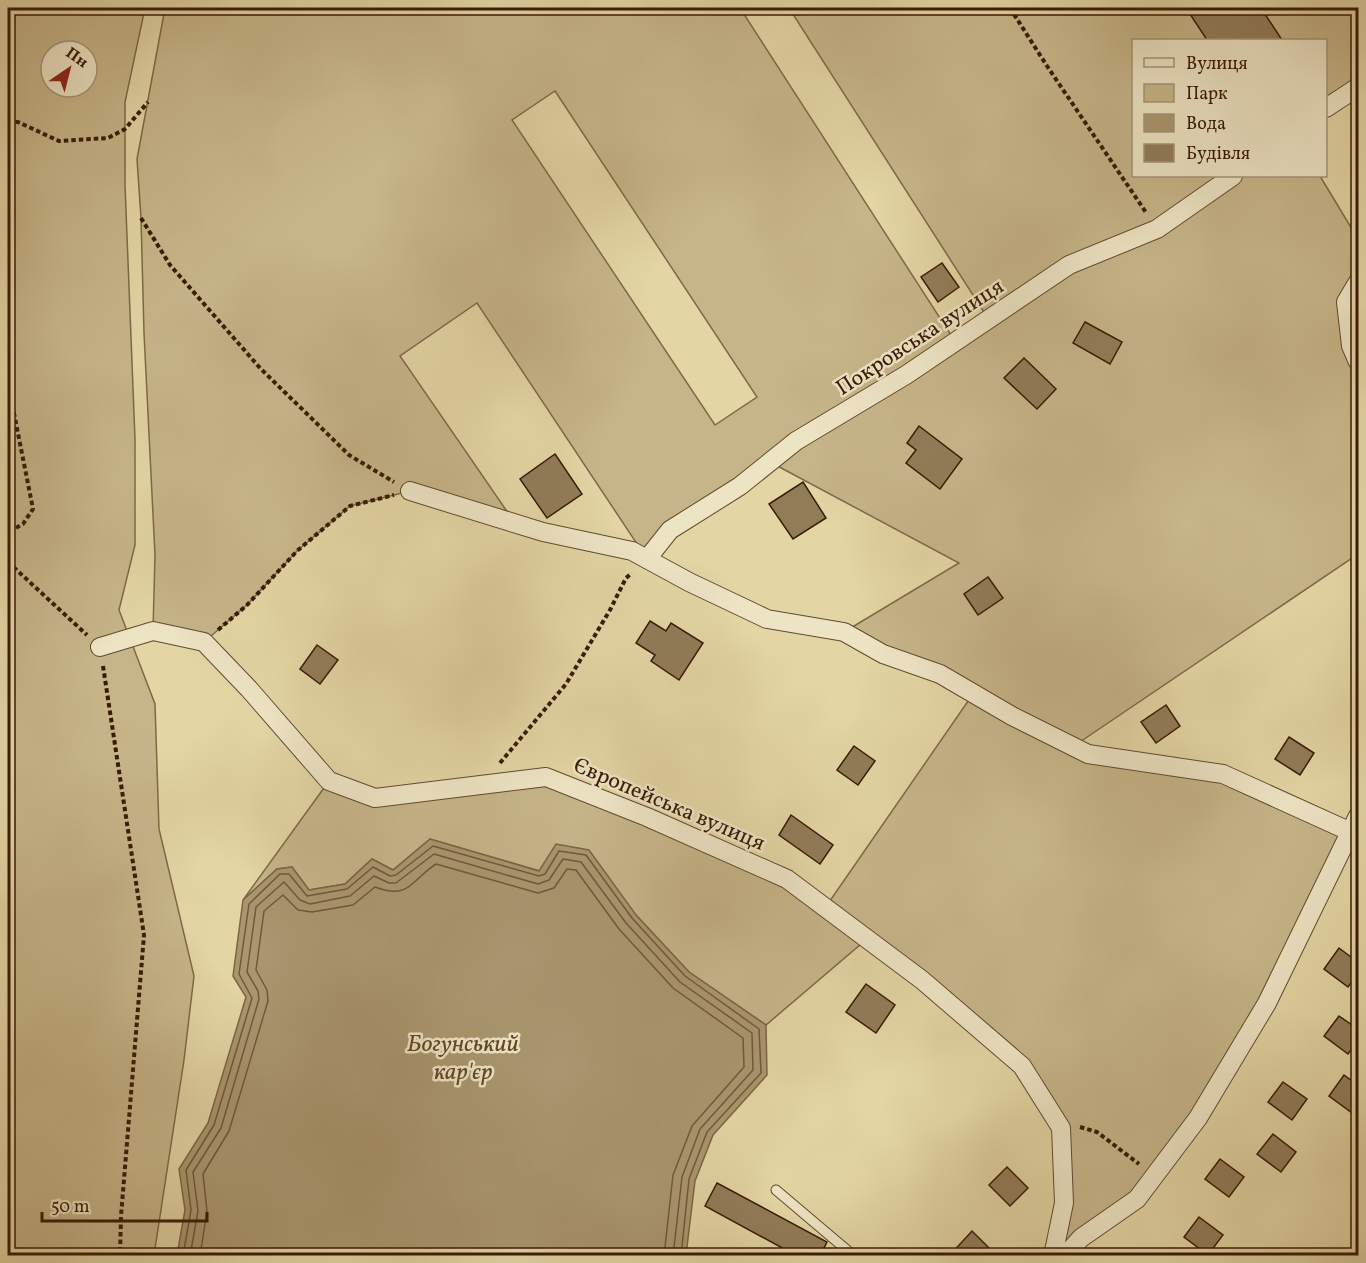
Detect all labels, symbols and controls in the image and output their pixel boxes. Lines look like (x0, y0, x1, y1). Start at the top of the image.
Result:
north arrow (39, 39, 99, 99)
legend (1132, 39, 1327, 177)
text: Пн (61, 43, 92, 74)
text: Вулиця (1186, 52, 1248, 77)
text: Парк (1186, 82, 1228, 107)
text: Вода (1186, 112, 1226, 137)
text: Будівля (1186, 142, 1250, 167)
street label: Покровська вулиця (830, 272, 1011, 404)
street label: Європейська вулиця (568, 751, 770, 860)
water label: Богунський кар'єр (407, 1028, 519, 1090)
scale bar (42, 1185, 207, 1223)
text: 50 m (51, 1195, 90, 1220)

